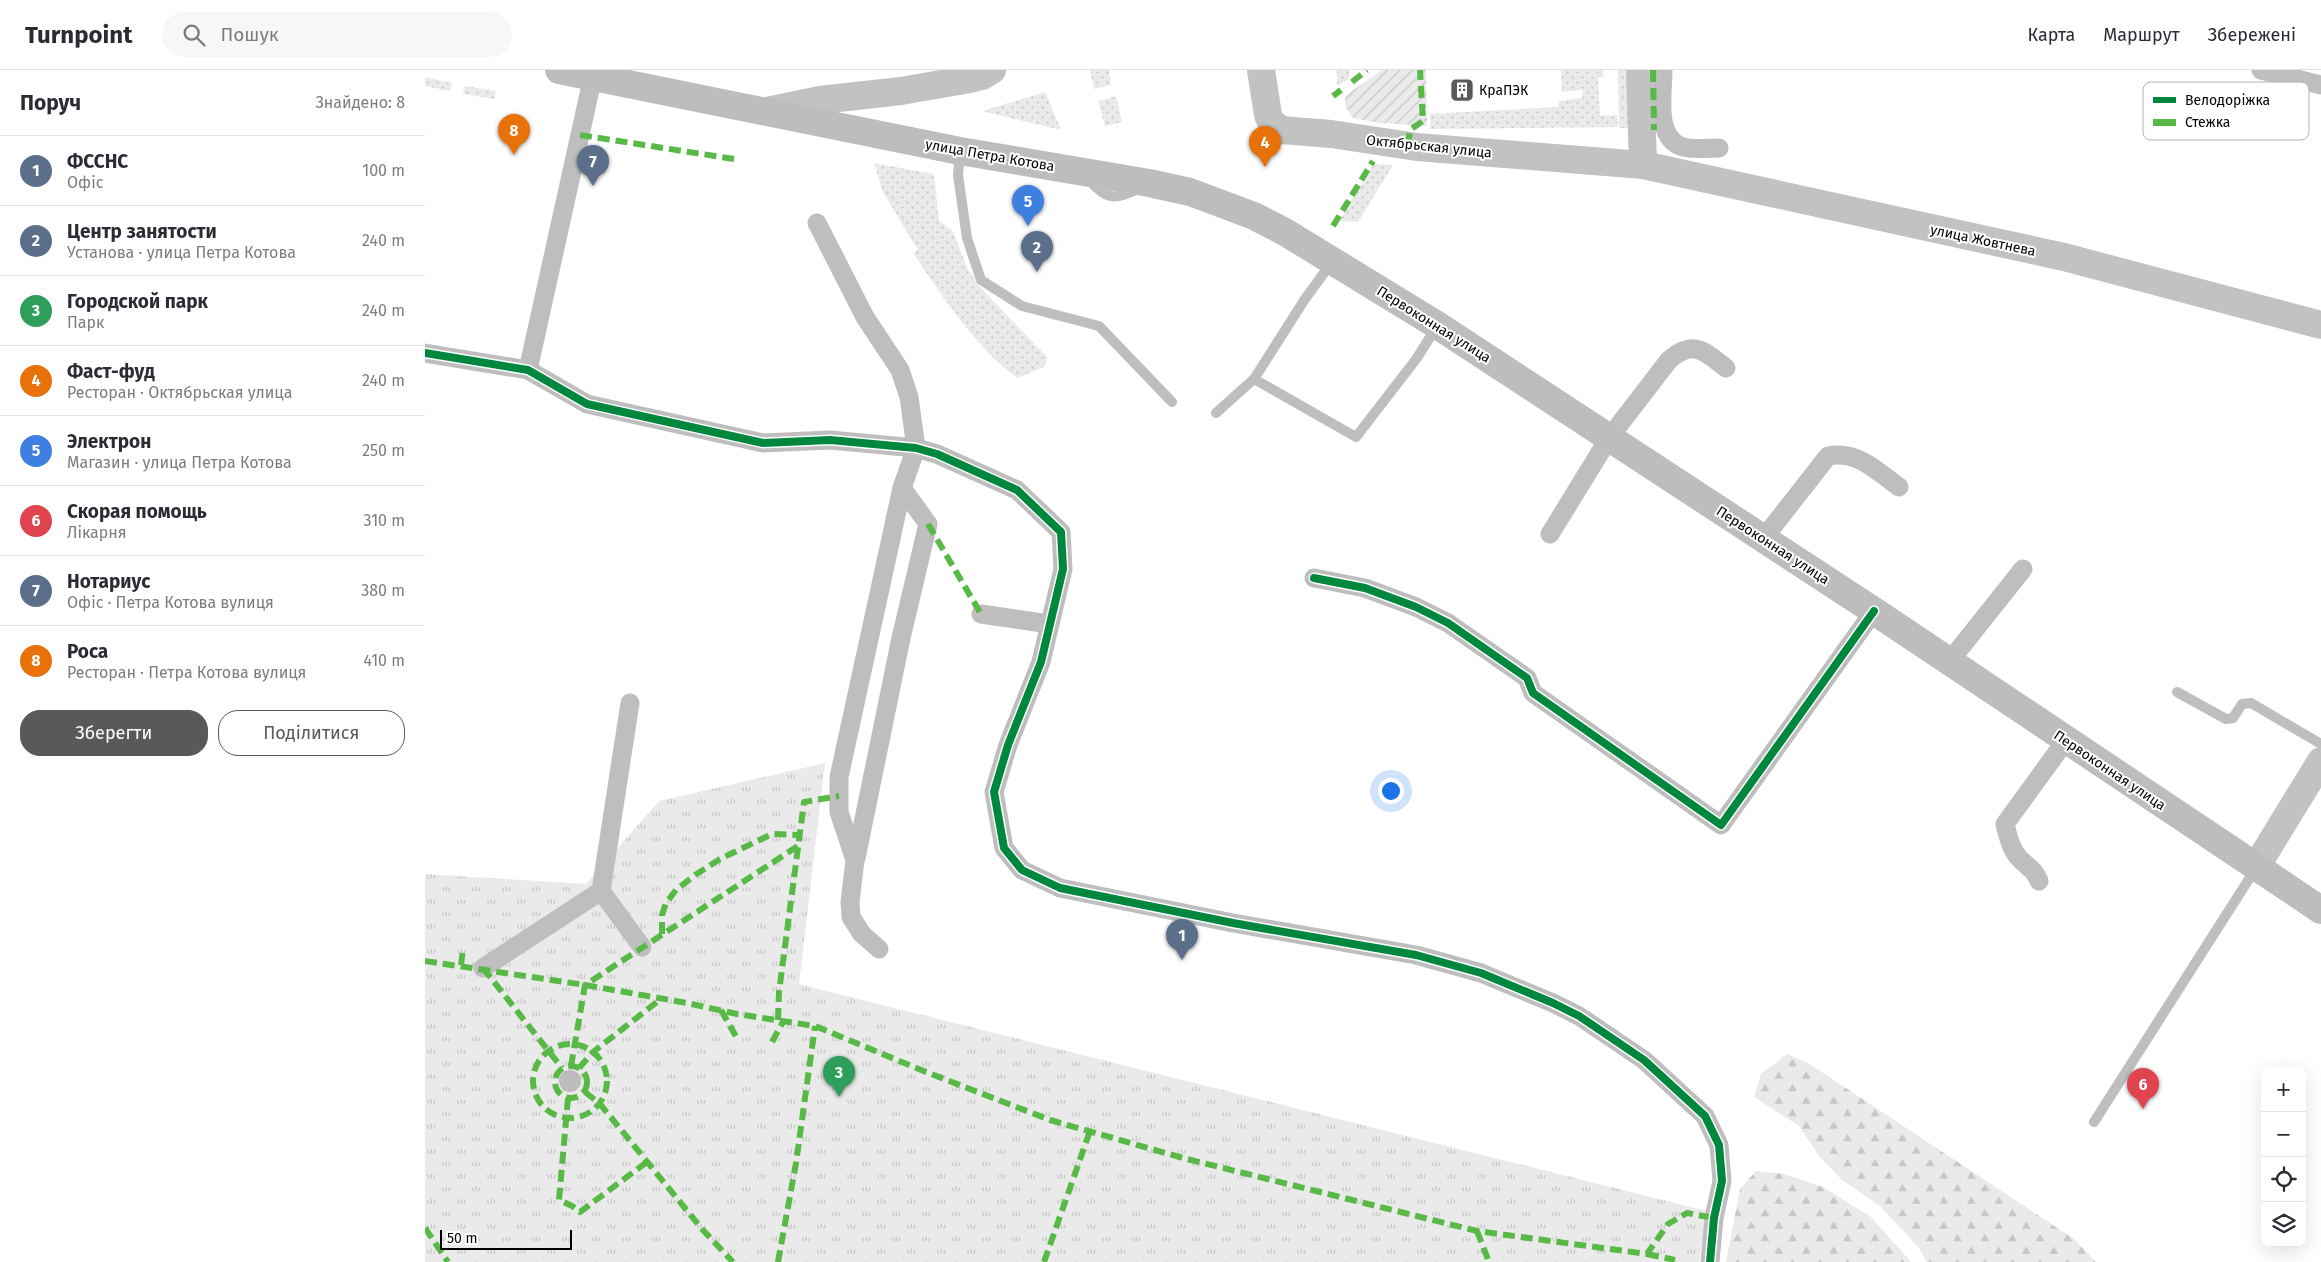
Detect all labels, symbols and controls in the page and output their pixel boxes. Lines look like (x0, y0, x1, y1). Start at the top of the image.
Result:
search box (162, 12, 512, 57)
text: Turnpoint (25, 21, 132, 49)
icon: search (180, 21, 208, 49)
text: Пошук (220, 23, 279, 46)
text: Карта (2028, 24, 2075, 46)
text: Маршрут (2103, 24, 2180, 46)
text: Збережені (2208, 24, 2296, 46)
building icon: КраПЭК (1449, 77, 1475, 103)
place label: КраПЭК (1479, 82, 1529, 99)
legend (2143, 82, 2309, 140)
text: Поруч (20, 90, 81, 116)
text: Велодоріжка (2185, 92, 2270, 109)
text: Знайдено: 8 (316, 93, 405, 112)
pin: 8 (498, 114, 530, 155)
text: Стежка (2185, 114, 2230, 131)
pin: 4 (1249, 126, 1281, 167)
street label: Октябрьская улица (1365, 131, 1493, 162)
street label: улица Петра Котова (924, 136, 1056, 175)
pin: 7 (577, 145, 609, 186)
text: ФССНС (67, 150, 128, 173)
text: 1 (32, 161, 40, 180)
text: 100 m (362, 161, 405, 180)
text: Офіс (67, 173, 103, 192)
pin: 5 (1012, 185, 1044, 226)
text: Центр занятости (67, 220, 217, 243)
street label: улица Жовтнева (1929, 221, 2037, 260)
text: 2 (32, 231, 40, 250)
text: 240 m (362, 231, 405, 250)
pin: 2 (1021, 231, 1053, 272)
text: Установа · улица Петра Котова (67, 243, 296, 262)
street label: Первоконная улица (1374, 282, 1494, 366)
text: Городской парк (67, 290, 208, 313)
text: 3 (32, 301, 40, 320)
text: 240 m (362, 301, 405, 320)
text: Парк (67, 313, 104, 332)
text: Фаст-фуд (67, 360, 155, 383)
text: 4 (31, 371, 41, 390)
text: 240 m (362, 371, 405, 390)
text: Ресторан · Октябрьская улица (67, 383, 292, 402)
text: Электрон (67, 430, 151, 453)
text: 5 (32, 441, 40, 460)
text: 250 m (362, 441, 405, 460)
text: Магазин · улица Петра Котова (67, 453, 292, 472)
text: Скорая помощь (67, 500, 207, 523)
street label: Первоконная улица (1713, 503, 1832, 588)
text: 6 (31, 511, 41, 530)
text: 310 m (364, 511, 405, 530)
text: Лікарня (67, 523, 127, 542)
text: Нотариус (67, 570, 150, 593)
text: 7 (32, 581, 40, 600)
text: 380 m (361, 581, 405, 600)
text: Офіс · Петра Котова вулиця (67, 593, 274, 612)
text: Роса (67, 640, 108, 663)
text: 8 (31, 651, 41, 670)
text: 410 m (364, 651, 405, 670)
text: Ресторан · Петра Котова вулиця (67, 663, 306, 682)
button: Зберегти (20, 710, 208, 756)
button: Поділитися (218, 710, 405, 756)
street label: Первоконная улица (2051, 727, 2169, 814)
your location (1378, 778, 1404, 804)
pin: 1 (1166, 919, 1198, 960)
pin: 3 (823, 1056, 855, 1097)
map controls (2261, 1067, 2306, 1247)
button: + (2261, 1067, 2306, 1112)
pin: 6 (2127, 1068, 2159, 1109)
button: − (2261, 1112, 2306, 1157)
button: locate (2261, 1157, 2306, 1202)
button: layers (2261, 1202, 2306, 1247)
scale bar (440, 1227, 573, 1250)
text: 50 m (447, 1230, 478, 1247)

